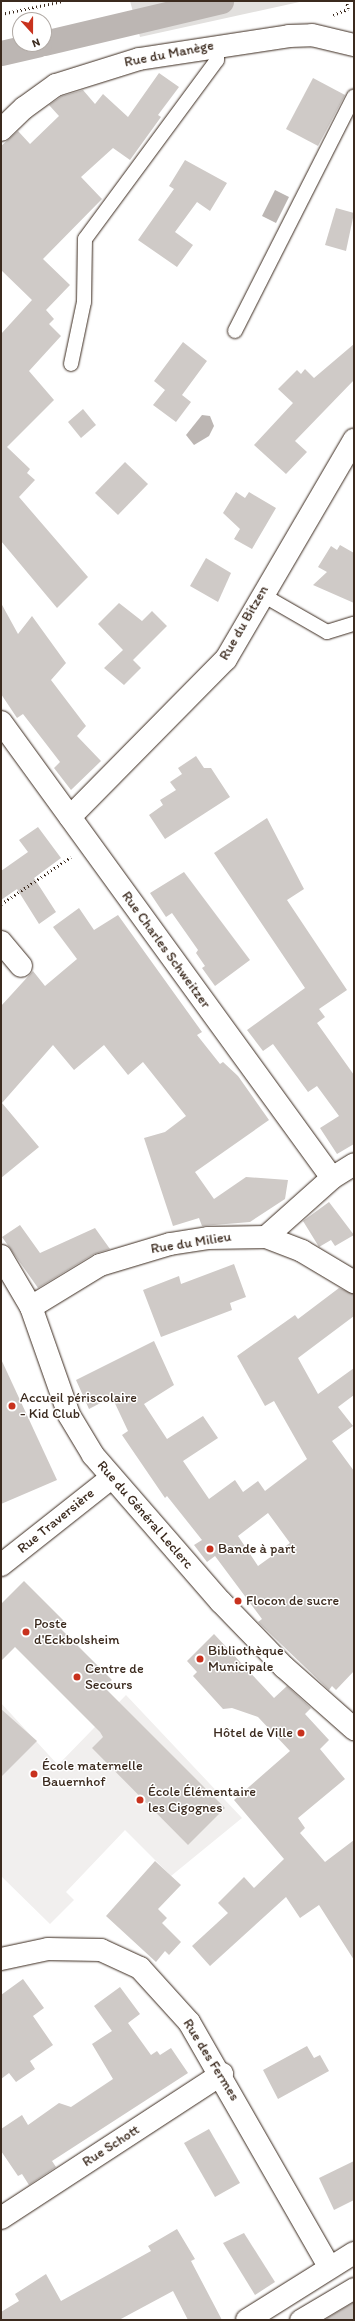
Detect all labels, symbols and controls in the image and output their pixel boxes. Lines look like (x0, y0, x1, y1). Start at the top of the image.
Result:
north arrow (12, 12, 52, 52)
text: N (30, 35, 42, 50)
street label: Rue du Manège (123, 37, 215, 71)
street label: Rue du Bitzen (216, 583, 272, 663)
street label: Rue Charles Schweitzer (118, 888, 214, 1012)
street label: Rue du Milieu (150, 1228, 232, 1258)
place label: Accueil périscolaire - Kid Club (20, 1390, 137, 1422)
marker: Accueil périscolaire - Kid Club (7, 1401, 17, 1411)
street label: Rue du Général Leclerc (93, 1457, 197, 1573)
street label: Rue Traversière (15, 1485, 97, 1557)
place label: Bande à part (218, 1541, 295, 1557)
marker: Bande à part (205, 1544, 215, 1554)
place label: Flocon de sucre (246, 1593, 339, 1609)
marker: Flocon de sucre (233, 1596, 243, 1606)
place label: Poste d'Eckbolsheim (34, 1616, 119, 1648)
marker: Poste d'Eckbolsheim (21, 1627, 31, 1637)
place label: Bibliothèque Municipale (208, 1643, 284, 1676)
marker: Bibliothèque Municipale (195, 1654, 205, 1664)
place label: Centre de Secours (85, 1661, 144, 1694)
marker: Centre de Secours (72, 1672, 82, 1682)
place label: Hôtel de Ville (213, 1725, 293, 1741)
marker: Hôtel de Ville (296, 1728, 306, 1738)
place label: École maternelle Bauernhof (42, 1758, 143, 1790)
marker: École maternelle Bauernhof (29, 1769, 39, 1779)
place label: École Élémentaire les Cigognes (148, 1784, 255, 1816)
marker: École Élémentaire les Cigognes (135, 1795, 145, 1805)
street label: Rue des Fermes (179, 2016, 243, 2104)
street label: Rue Schott (79, 2121, 143, 2171)

